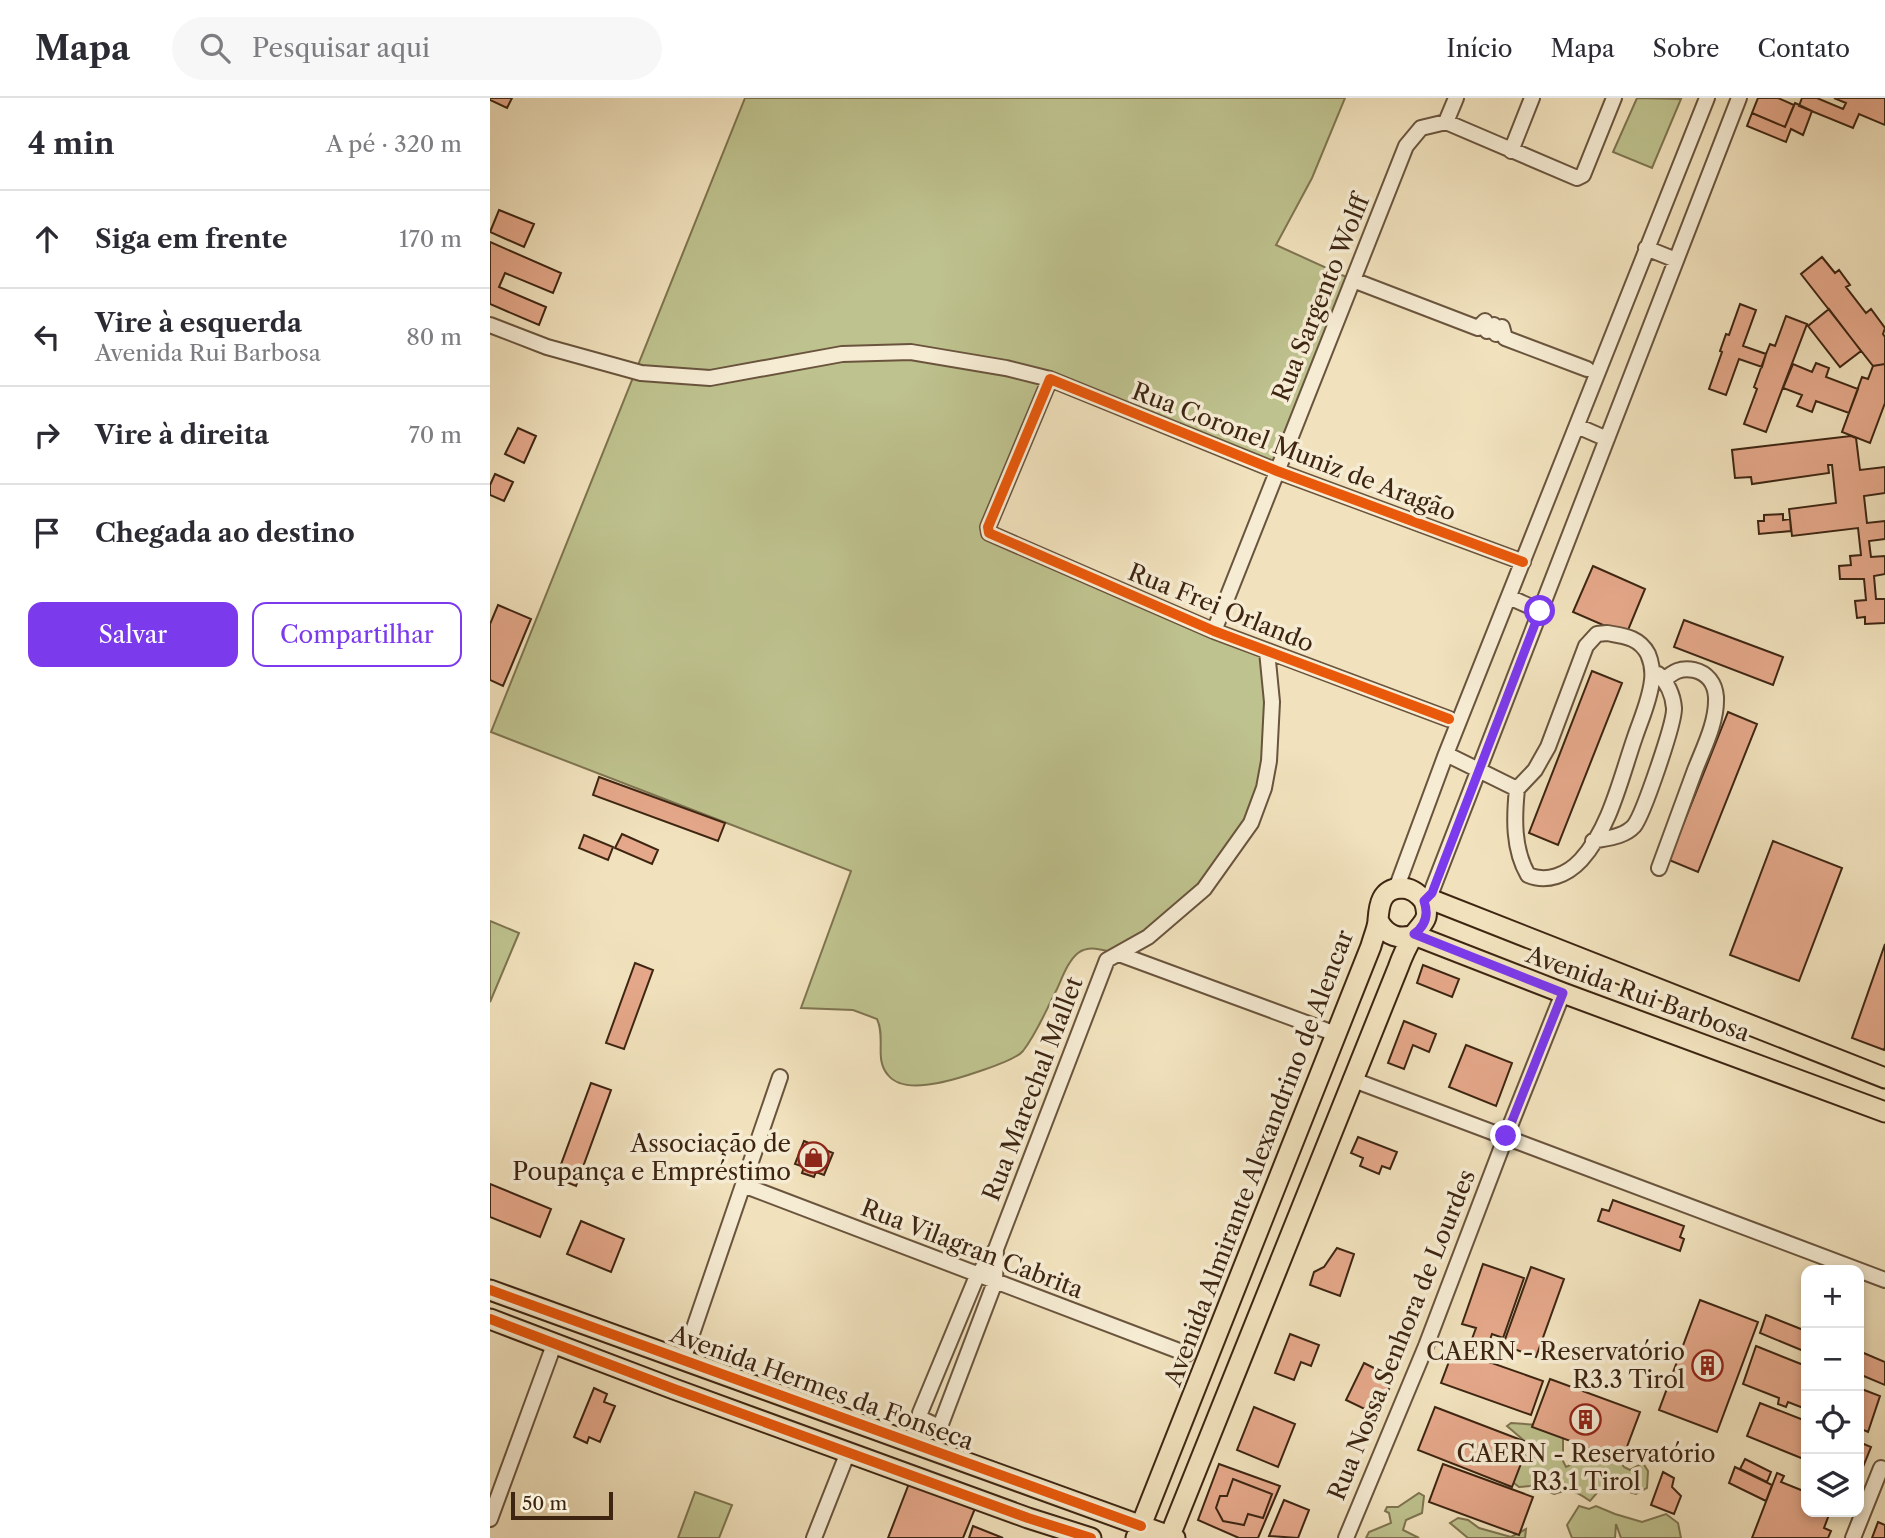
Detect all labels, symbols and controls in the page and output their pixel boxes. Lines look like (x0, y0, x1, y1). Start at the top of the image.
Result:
search box (172, 17, 662, 80)
text: Mapa (35, 28, 130, 69)
icon: search (196, 29, 234, 67)
text: Pesquisar aqui (252, 32, 430, 64)
text: Início (1446, 34, 1512, 63)
text: Mapa (1550, 34, 1615, 63)
text: Sobre (1653, 34, 1719, 63)
text: Contato (1757, 34, 1850, 63)
text: 4 min (28, 125, 114, 162)
text: A pé · 320 m (326, 130, 462, 158)
street label: Rua Sargento Wolff (1266, 188, 1376, 405)
icon: ahead (28, 220, 66, 258)
text: Siga em frente (95, 223, 288, 255)
text: 170 m (399, 225, 462, 253)
text: Vire à esquerda (95, 307, 302, 339)
icon: left (28, 318, 66, 356)
text: 80 m (406, 323, 462, 351)
text: Avenida Rui Barbosa (95, 339, 321, 367)
street label: Rua Coronel Muniz de Aragão (1128, 376, 1460, 527)
icon: right (28, 416, 66, 454)
text: Vire à direita (95, 419, 269, 451)
text: 70 m (409, 421, 462, 449)
icon: arrive (28, 514, 66, 552)
text: Chegada ao destino (95, 517, 355, 549)
street label: Rua Frei Orlando (1124, 557, 1318, 658)
route start (1524, 595, 1555, 626)
button: Salvar (28, 602, 238, 667)
button: Compartilhar (252, 602, 462, 667)
street label: Avenida Almirante Alexandrino de Alencar (1158, 926, 1359, 1391)
street label: Avenida Rui Barbosa (1522, 939, 1754, 1048)
street label: Rua Marechal Mallet (976, 972, 1089, 1205)
route end (1490, 1120, 1521, 1151)
place label: Associação de Poupança e Empréstimo (512, 1129, 791, 1186)
shop icon: Associação de Poupança e Empréstimo (797, 1141, 831, 1175)
street label: Rua Nossa Senhora de Lourdes (1322, 1165, 1481, 1504)
street label: Rua Vilagran Cabrita (857, 1193, 1088, 1304)
map controls (1801, 1265, 1864, 1517)
button: + (1801, 1265, 1864, 1328)
street label: Avenida Hermes da Fonseca (666, 1319, 978, 1456)
button: − (1801, 1328, 1864, 1391)
place label: CAERN - Reservatório R3.3 Tirol (1426, 1337, 1685, 1394)
building icon: CAERN - Reservatório R3.3 Tirol (1691, 1349, 1725, 1383)
button: locate (1801, 1391, 1864, 1454)
building icon: CAERN - Reservatório R3.1 Tirol (1569, 1403, 1603, 1437)
place label: CAERN - Reservatório R3.1 Tirol (1456, 1439, 1716, 1496)
button: layers (1801, 1454, 1864, 1517)
scale bar (511, 1489, 612, 1521)
text: 50 m (522, 1492, 567, 1515)

